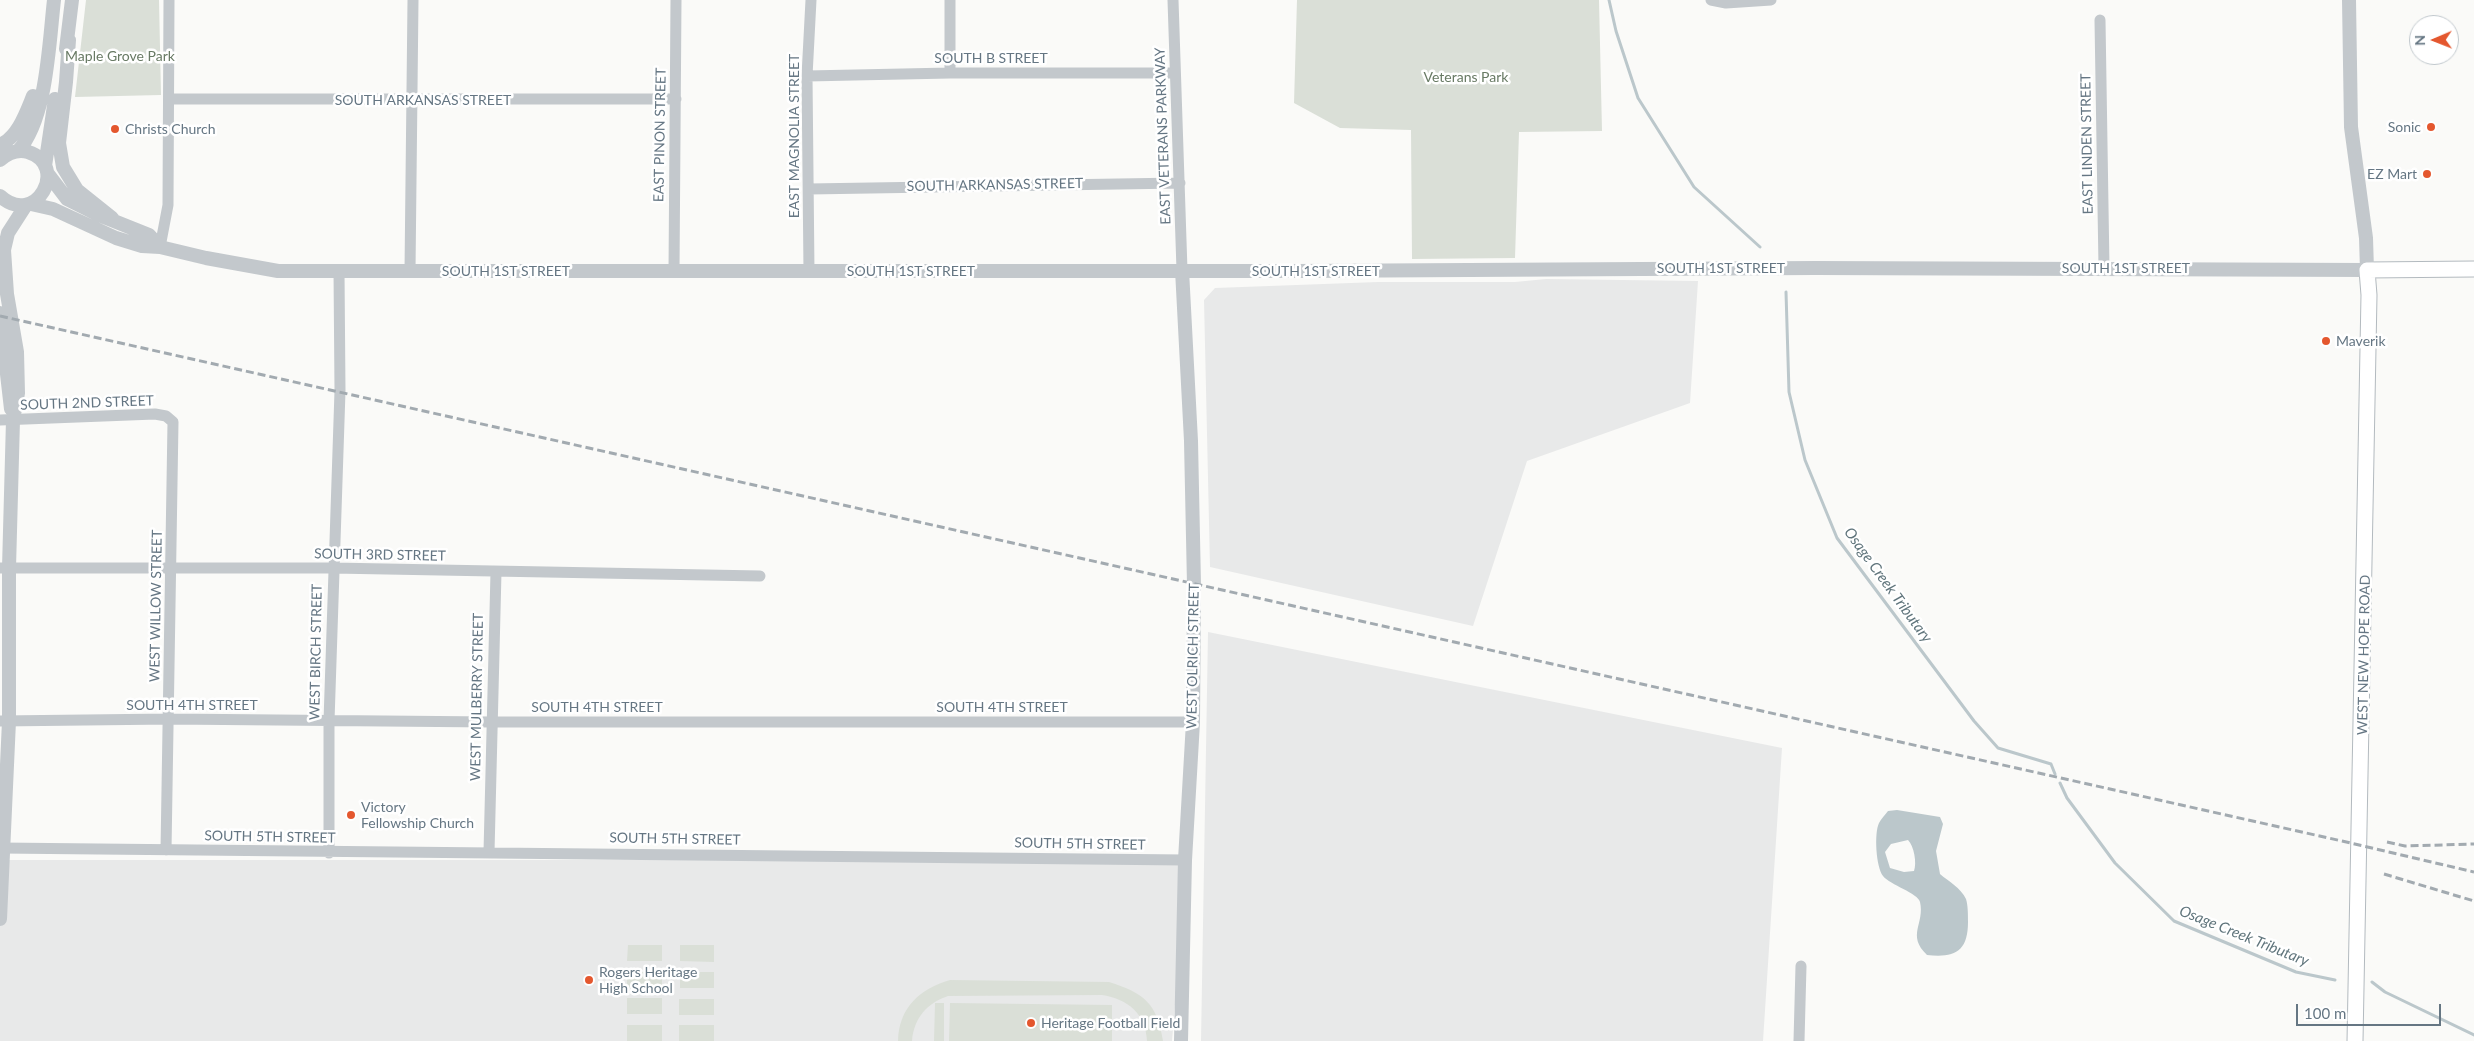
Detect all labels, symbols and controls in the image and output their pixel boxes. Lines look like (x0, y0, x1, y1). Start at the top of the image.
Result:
north arrow (2409, 15, 2459, 65)
text: N (2411, 35, 2428, 46)
street label: EAST VETERANS PARKWAY (1152, 47, 1174, 225)
park label: Maple Grove Park (65, 48, 175, 64)
street label: SOUTH B STREET (934, 50, 1048, 66)
street label: EAST MAGNOLIA STREET (786, 54, 802, 218)
street label: EAST PINON STREET (650, 68, 670, 202)
park label: Veterans Park (1424, 69, 1508, 85)
street label: EAST LINDEN STREET (2077, 73, 2097, 215)
street label: SOUTH ARKANSAS STREET (335, 92, 511, 108)
place label: Sonic (2388, 119, 2421, 135)
place label: Christs Church (125, 121, 216, 137)
marker: Sonic (2425, 121, 2437, 133)
marker: Christs Church (109, 123, 121, 135)
place label: EZ Mart (2367, 166, 2417, 182)
marker: EZ Mart (2421, 168, 2433, 180)
street label: SOUTH ARKANSAS STREET (907, 175, 1083, 195)
street label: SOUTH 1ST STREET (1657, 260, 1785, 276)
street label: SOUTH 1ST STREET (2062, 260, 2190, 276)
street label: SOUTH 1ST STREET (442, 263, 570, 279)
street label: SOUTH 1ST STREET (847, 263, 975, 279)
street label: SOUTH 1ST STREET (1252, 263, 1380, 279)
place label: Maverik (2336, 333, 2386, 349)
marker: Maverik (2320, 335, 2332, 347)
street label: SOUTH 2ND STREET (20, 392, 154, 414)
water label: Osage Creek Tributary (1840, 524, 1936, 646)
street label: WEST WILLOW STREET (146, 530, 166, 682)
street label: SOUTH 3RD STREET (314, 545, 446, 565)
street label: WEST NEW HOPE ROAD (2354, 575, 2374, 735)
street label: WEST OLRICH STREET (1183, 583, 1203, 729)
street label: WEST BIRCH STREET (306, 584, 326, 720)
street label: WEST MULBERRY STREET (467, 613, 487, 781)
street label: SOUTH 4TH STREET (126, 697, 258, 713)
street label: SOUTH 4TH STREET (531, 699, 663, 715)
street label: SOUTH 4TH STREET (936, 699, 1068, 715)
place label: Victory Fellowship Church (361, 799, 474, 832)
marker: Victory Fellowship Church (345, 809, 357, 821)
street label: SOUTH 5TH STREET (204, 827, 336, 847)
street label: SOUTH 5TH STREET (609, 829, 741, 849)
street label: SOUTH 5TH STREET (1014, 834, 1146, 854)
water label: Osage Creek Tributary (2177, 902, 2311, 970)
place label: Rogers Heritage High School (599, 964, 697, 996)
marker: Rogers Heritage High School (583, 974, 595, 986)
scale bar (2299, 994, 2444, 1026)
text: 100 m (2304, 1004, 2346, 1022)
place label: Heritage Football Field (1041, 1015, 1180, 1031)
marker: Heritage Football Field (1025, 1017, 1037, 1029)

